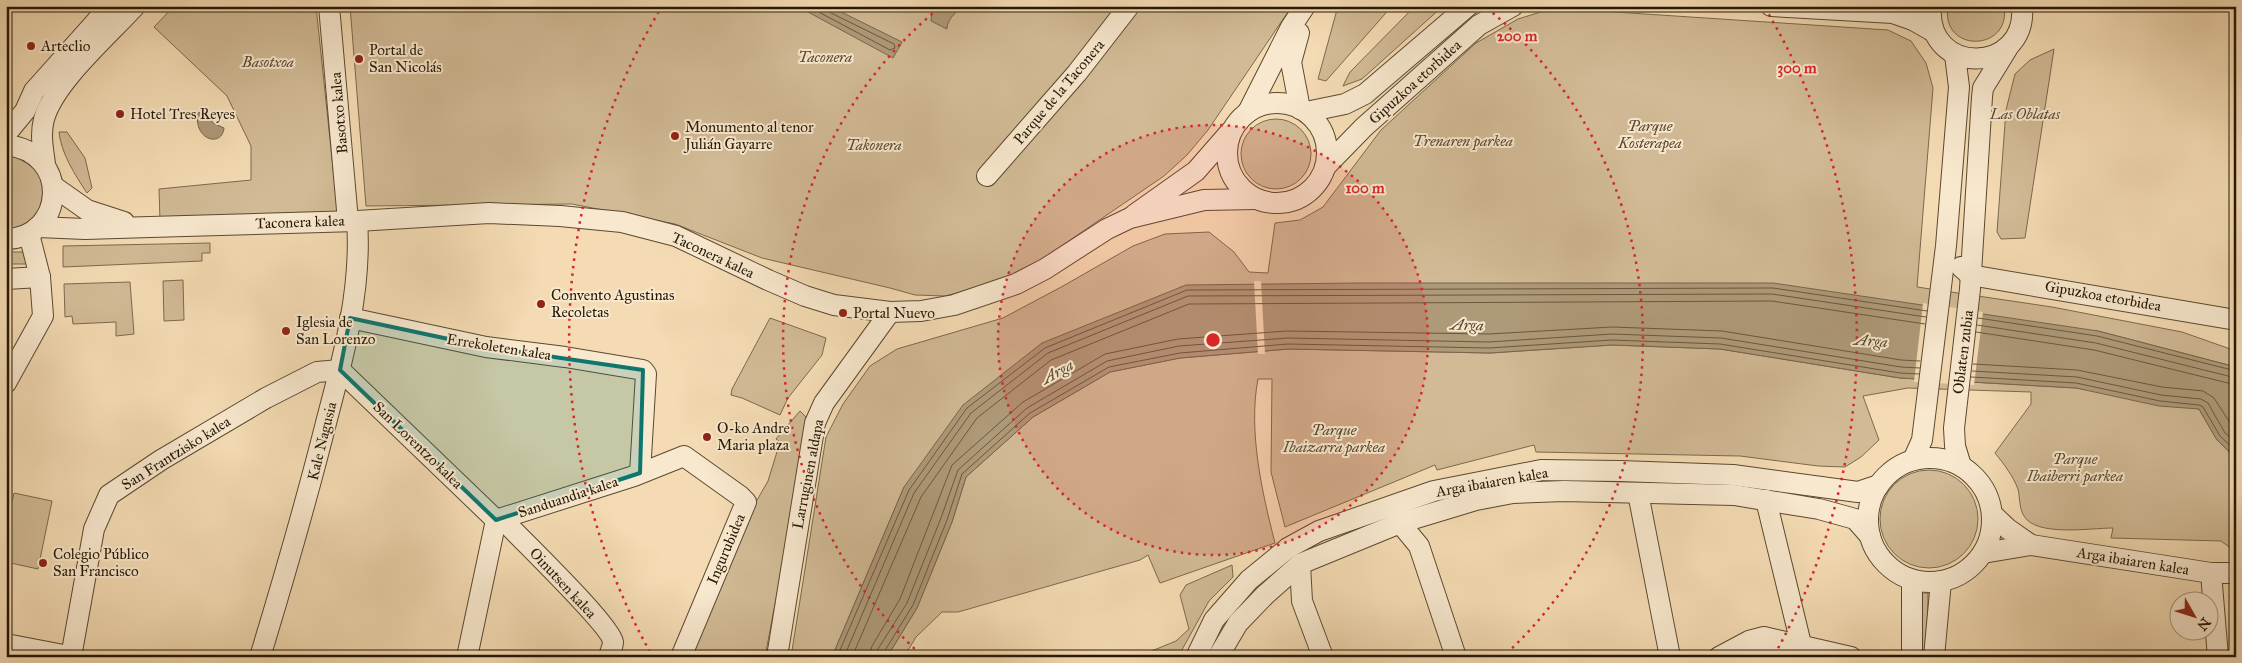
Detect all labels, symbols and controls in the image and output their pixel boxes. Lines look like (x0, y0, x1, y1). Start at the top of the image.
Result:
text: 200 m (1497, 27, 1538, 45)
street label: Parque de la Taconera (1010, 35, 1109, 149)
street label: Gipuzkoa etorbidea (1365, 35, 1465, 128)
place label: Arteclio (40, 37, 91, 55)
marker: Arteclio (25, 40, 37, 52)
place label: Portal de San Nicolás (369, 41, 442, 76)
park label: Taconera (798, 48, 852, 66)
park label: Basotxoa (241, 53, 294, 71)
marker: Portal de San Nicolás (353, 53, 365, 65)
text: 300 m (1777, 59, 1817, 78)
street label: Basotxo kalea (326, 71, 352, 155)
place label: Hotel Tres Reyes (130, 105, 235, 123)
park label: Las Oblatas (1989, 105, 2061, 123)
marker: Hotel Tres Reyes (114, 108, 126, 120)
park label: Parque Kosterapea (1617, 117, 1682, 153)
place label: Monumento al tenor Julián Gayarre (683, 118, 814, 154)
marker: Monumento al tenor Julián Gayarre (669, 130, 681, 142)
park label: Trenaren parkea (1413, 132, 1513, 151)
park label: Takonera (846, 136, 902, 154)
text: 100 m (1345, 179, 1385, 197)
street label: Taconera kalea (255, 211, 346, 233)
street label: Taconera kalea (669, 228, 758, 282)
street label: Gipuzkoa etorbidea (2043, 277, 2163, 315)
place label: Convento Agustinas Recoletas (551, 286, 674, 321)
marker: Convento Agustinas Recoletas (535, 298, 547, 310)
place label: Portal Nuevo (853, 304, 935, 322)
marker: Portal Nuevo (837, 307, 849, 319)
street label: Oblaten zubia (1949, 308, 1977, 395)
place label: Iglesia de San Lorenzo (296, 313, 376, 348)
water label: Arga (1448, 314, 1485, 335)
marker: Iglesia de San Lorenzo (280, 325, 292, 337)
street label: Errekoleten kalea (445, 330, 553, 364)
water label: Arga (1851, 330, 1889, 351)
centre of rings (1204, 331, 1222, 349)
water label: Arga (1036, 355, 1077, 389)
street label: San Lorentzo kalea (369, 398, 467, 493)
street label: Kale Nagusia (304, 399, 341, 482)
street label: San Frantzisko kalea (118, 412, 234, 494)
street label: Larruginen aldapa (789, 417, 828, 531)
place label: O-ko Andre Maria plaza (717, 419, 790, 454)
park label: Parque Ibaizarra parkea (1282, 421, 1385, 457)
marker: O-ko Andre Maria plaza (701, 431, 713, 443)
park label: Parque Ibaiberri parkea (2026, 450, 2123, 486)
street label: Arga ibaiaren kalea (1434, 463, 1550, 501)
street label: Sanduandia kalea (516, 472, 621, 522)
street label: Ingurubidea (703, 510, 749, 587)
street label: Arga ibaiaren kalea (2075, 543, 2191, 579)
street label: Oinutsen kalea (526, 544, 601, 622)
place label: Colegio Público San Francisco (53, 545, 149, 580)
marker: Colegio Público San Francisco (37, 557, 49, 569)
north arrow (2170, 590, 2220, 640)
text: N (2193, 614, 2214, 634)

